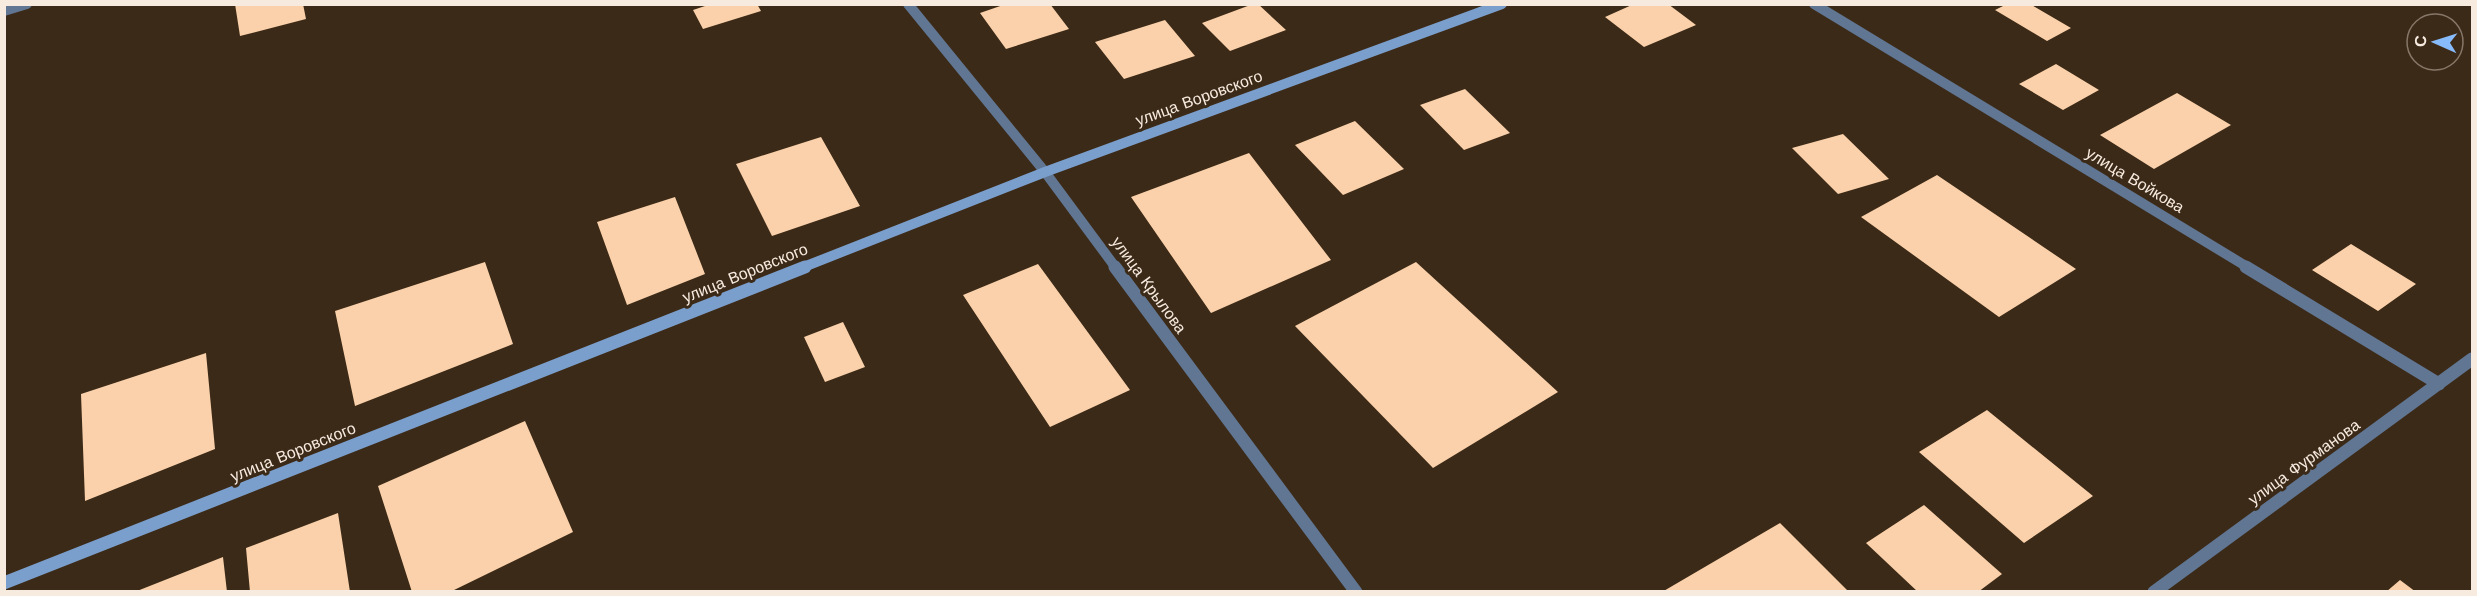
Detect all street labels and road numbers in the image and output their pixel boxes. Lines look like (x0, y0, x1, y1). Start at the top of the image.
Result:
street label: улица Воровского (1133, 66, 1265, 130)
street label: улица Войкова (2082, 143, 2188, 217)
street label: улица Крылова (1108, 233, 1190, 337)
street label: улица Воровского (680, 239, 811, 307)
street label: улица Фурманова (2245, 415, 2364, 509)
street label: улица Воровского (228, 418, 359, 486)

